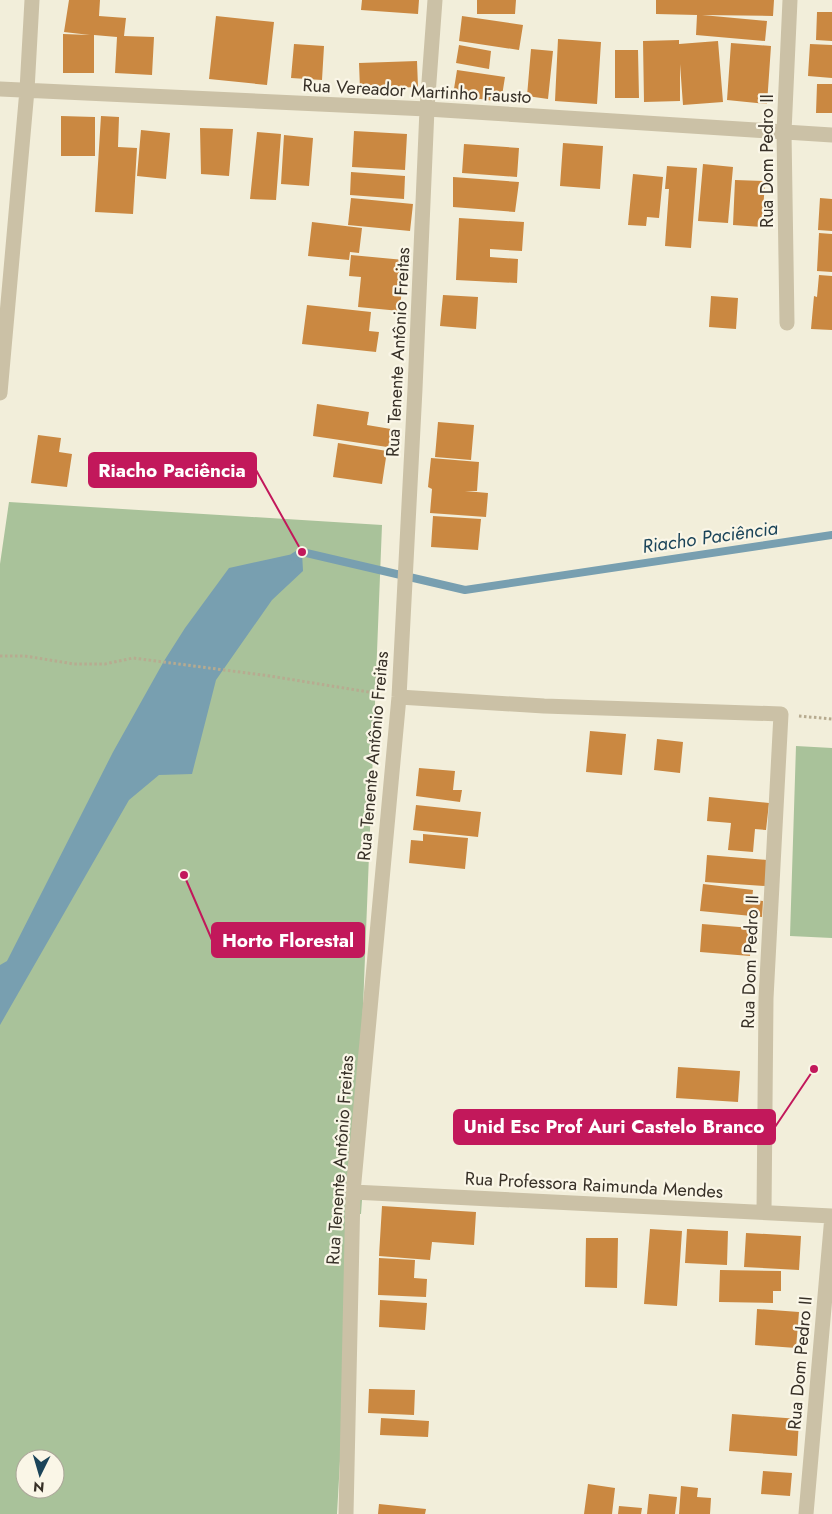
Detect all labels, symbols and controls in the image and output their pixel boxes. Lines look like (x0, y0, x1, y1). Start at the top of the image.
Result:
street label: Rua Vereador Martinho Fausto (302, 72, 532, 110)
street label: Rua Dom Pedro II (754, 94, 780, 228)
street label: Rua Tenente Antônio Freitas (380, 246, 416, 458)
callout: Riacho Paciência (89, 453, 256, 487)
text: Riacho Paciência (98, 457, 246, 484)
water label: Riacho Paciência (640, 514, 780, 560)
street label: Rua Tenente Antônio Freitas (351, 650, 395, 862)
street label: Rua Dom Pedro II (735, 895, 765, 1029)
callout: Horto Florestal (212, 923, 364, 957)
text: Horto Florestal (222, 927, 354, 954)
street label: Rua Tenente Antônio Freitas (320, 1054, 360, 1266)
callout: Unid Esc Prof Auri Castelo Branco (454, 1110, 775, 1144)
text: Unid Esc Prof Auri Castelo Branco (463, 1113, 765, 1140)
street label: Rua Professora Raimunda Mendes (464, 1165, 724, 1205)
street label: Rua Dom Pedro II (781, 1295, 819, 1431)
north arrow (15, 1449, 65, 1499)
text: N (32, 1477, 45, 1497)

